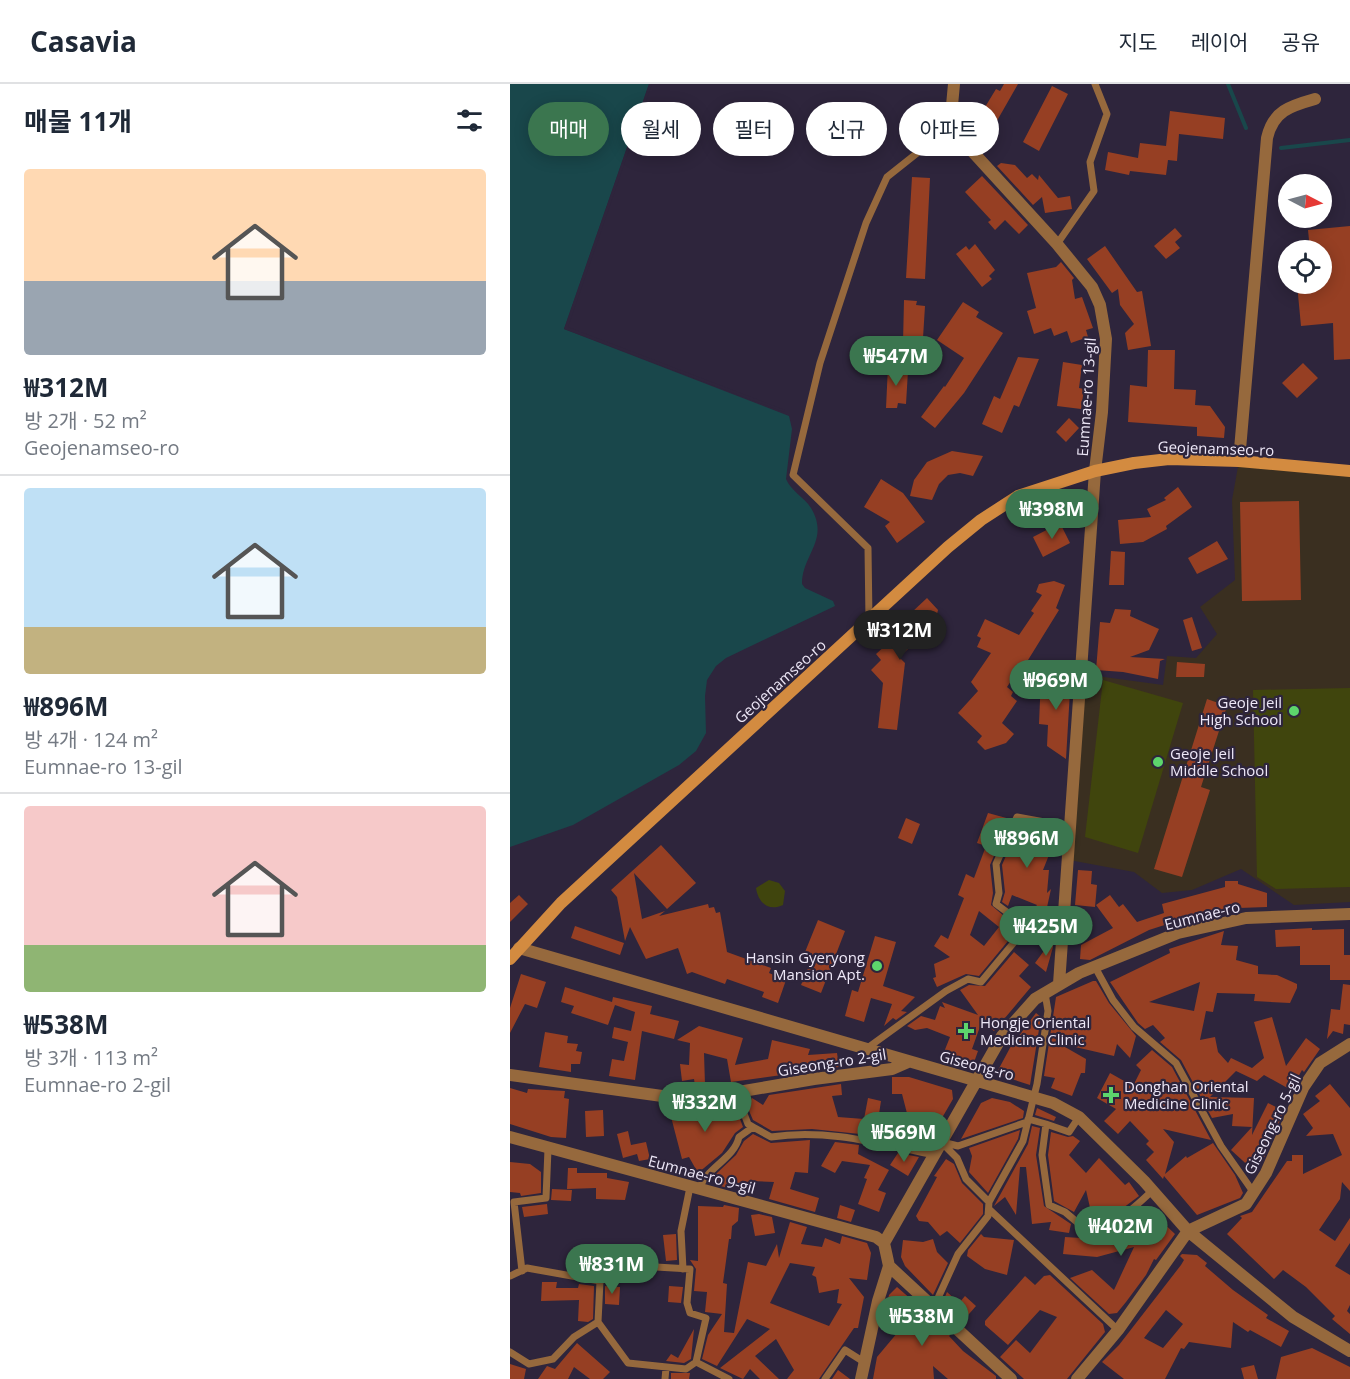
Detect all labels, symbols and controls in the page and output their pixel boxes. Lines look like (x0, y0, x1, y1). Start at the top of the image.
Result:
text: Casavia (30, 22, 137, 60)
text: 지도 (1119, 28, 1157, 56)
text: 레이어 (1190, 28, 1248, 56)
text: 공유 (1281, 28, 1320, 56)
chip: 매매 (528, 102, 609, 156)
chip: 월세 (621, 102, 701, 156)
chip: 필터 (713, 102, 794, 156)
chip: 신규 (806, 102, 887, 156)
chip: 아파트 (899, 102, 999, 156)
text: 매물 11개 (24, 103, 132, 139)
icon: filters (453, 104, 486, 137)
north arrow (1278, 174, 1332, 228)
map controls (1278, 174, 1332, 294)
icon: home (201, 208, 309, 316)
button: locate (1278, 240, 1332, 294)
pin: ₩547M (854, 336, 938, 387)
street label: Eumnae-ro 13-gil (1072, 337, 1100, 457)
text: ₩547M (864, 342, 928, 369)
text: ₩312M (24, 369, 108, 405)
text: 방 2개 · 52 m² (24, 407, 147, 434)
text: Geojenamseo-ro (24, 434, 179, 461)
street label: Geojenamseo-ro (1157, 436, 1275, 460)
pin: ₩398M (1010, 489, 1094, 540)
text: ₩398M (1020, 495, 1084, 522)
icon: home (201, 527, 309, 635)
pin: ₩312M (858, 610, 942, 661)
text: ₩312M (868, 616, 932, 643)
street label: Geojenamseo-ro (730, 635, 830, 727)
pin: ₩969M (1014, 660, 1098, 711)
text: ₩969M (1024, 666, 1088, 693)
text: ₩896M (24, 688, 108, 724)
place label: Geoje Jeil High School (1199, 692, 1282, 729)
marker: Geoje Jeil High School (1287, 704, 1301, 718)
text: 방 4개 · 124 m² (24, 726, 158, 753)
place label: Geoje Jeil Middle School (1170, 743, 1268, 780)
text: Eumnae-ro 13-gil (24, 753, 183, 780)
marker: Geoje Jeil Middle School (1151, 755, 1165, 769)
pin: ₩896M (985, 818, 1069, 869)
text: ₩896M (995, 824, 1059, 851)
icon: home (201, 845, 309, 953)
street label: Eumnae-ro (1162, 896, 1242, 934)
pin: ₩425M (1004, 906, 1088, 957)
text: ₩425M (1014, 912, 1078, 939)
place label: Hansin Gyeryong Mansion Apt. (746, 947, 865, 984)
marker: Hansin Gyeryong Mansion Apt. (870, 959, 884, 973)
text: ₩538M (24, 1006, 108, 1042)
place label: Hongje Oriental Medicine Clinic (980, 1012, 1090, 1049)
marker: Hongje Oriental Medicine Clinic (957, 1022, 975, 1040)
text: 방 3개 · 113 m² (24, 1044, 158, 1071)
street label: Giseong-ro 2-gil (776, 1044, 888, 1080)
street label: Giseong-ro (937, 1045, 1017, 1085)
street label: Giseong-ro 5-gil (1239, 1070, 1305, 1178)
text: Eumnae-ro 2-gil (24, 1071, 171, 1098)
place label: Donghan Oriental Medicine Clinic (1124, 1076, 1249, 1113)
pin: ₩332M (663, 1082, 747, 1133)
marker: Donghan Oriental Medicine Clinic (1102, 1086, 1120, 1104)
text: ₩332M (673, 1088, 737, 1115)
pin: ₩569M (862, 1112, 946, 1163)
text: ₩569M (872, 1118, 936, 1145)
street label: Eumnae-ro 9-gil (646, 1150, 758, 1198)
pin: ₩402M (1079, 1206, 1163, 1257)
text: ₩402M (1089, 1212, 1153, 1239)
pin: ₩831M (570, 1244, 654, 1295)
text: ₩831M (580, 1250, 644, 1277)
pin: ₩538M (880, 1296, 964, 1347)
text: ₩538M (890, 1302, 954, 1329)

